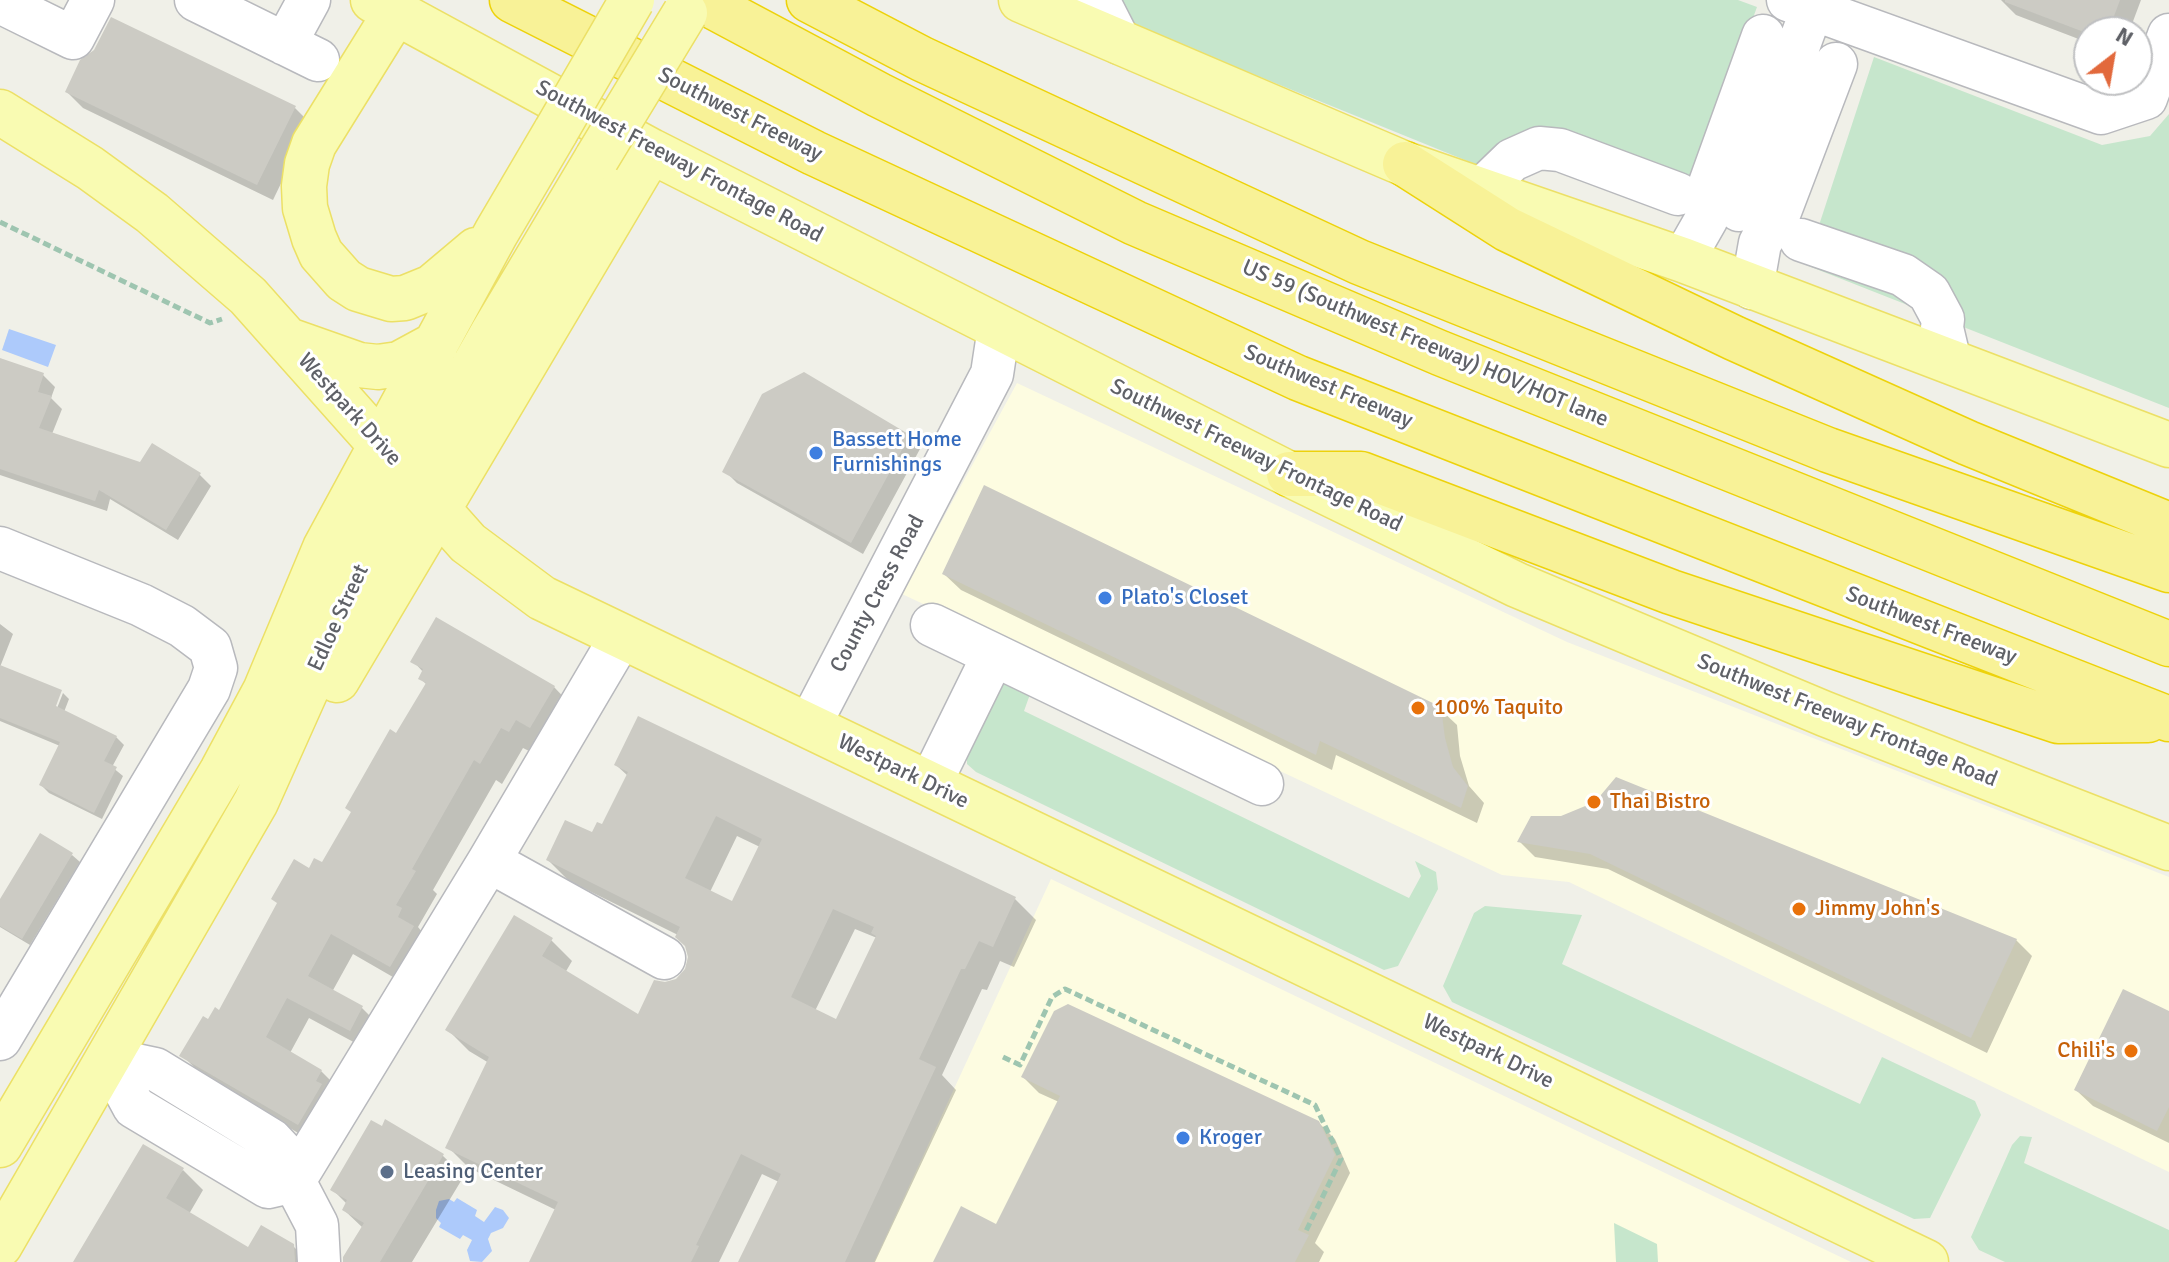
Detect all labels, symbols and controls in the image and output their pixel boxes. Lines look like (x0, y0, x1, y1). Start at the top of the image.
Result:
north arrow (2073, 16, 2153, 96)
text: N (2111, 21, 2138, 52)
street label: Southwest Freeway (653, 62, 827, 168)
street label: Southwest Freeway Frontage Road (531, 75, 827, 249)
street label: US 59 (Southwest Freeway) HOV/HOT lane (1238, 255, 1612, 433)
street label: Southwest Freeway (1240, 339, 1416, 435)
street label: Westpark Drive (292, 348, 406, 472)
street label: Southwest Freeway Frontage Road (1106, 374, 1406, 538)
place label: Bassett Home Furnishings (832, 427, 962, 478)
marker: Bassett Home Furnishings (807, 444, 825, 462)
street label: County Cress Road (825, 511, 931, 677)
street label: Edloe Street (303, 560, 375, 676)
street label: Southwest Freeway (1842, 581, 2020, 671)
place label: Plato's Closet (1121, 585, 1248, 611)
marker: Plato's Closet (1096, 589, 1114, 607)
street label: Southwest Freeway Frontage Road (1693, 649, 2001, 793)
place label: 100% Taquito (1434, 695, 1563, 721)
marker: 100% Taquito (1409, 699, 1427, 717)
street label: Westpark Drive (833, 729, 973, 815)
place label: Thai Bistro (1610, 789, 1711, 815)
marker: Thai Bistro (1585, 793, 1603, 811)
place label: Jimmy John's (1815, 896, 1940, 922)
marker: Jimmy John's (1790, 900, 1808, 918)
street label: Westpark Drive (1418, 1009, 1558, 1095)
place label: Chili's (2057, 1038, 2115, 1064)
marker: Chili's (2122, 1042, 2140, 1060)
place label: Kroger (1199, 1125, 1262, 1151)
marker: Kroger (1174, 1129, 1192, 1147)
place label: Leasing Center (403, 1159, 543, 1185)
marker: Leasing Center (378, 1163, 396, 1181)

